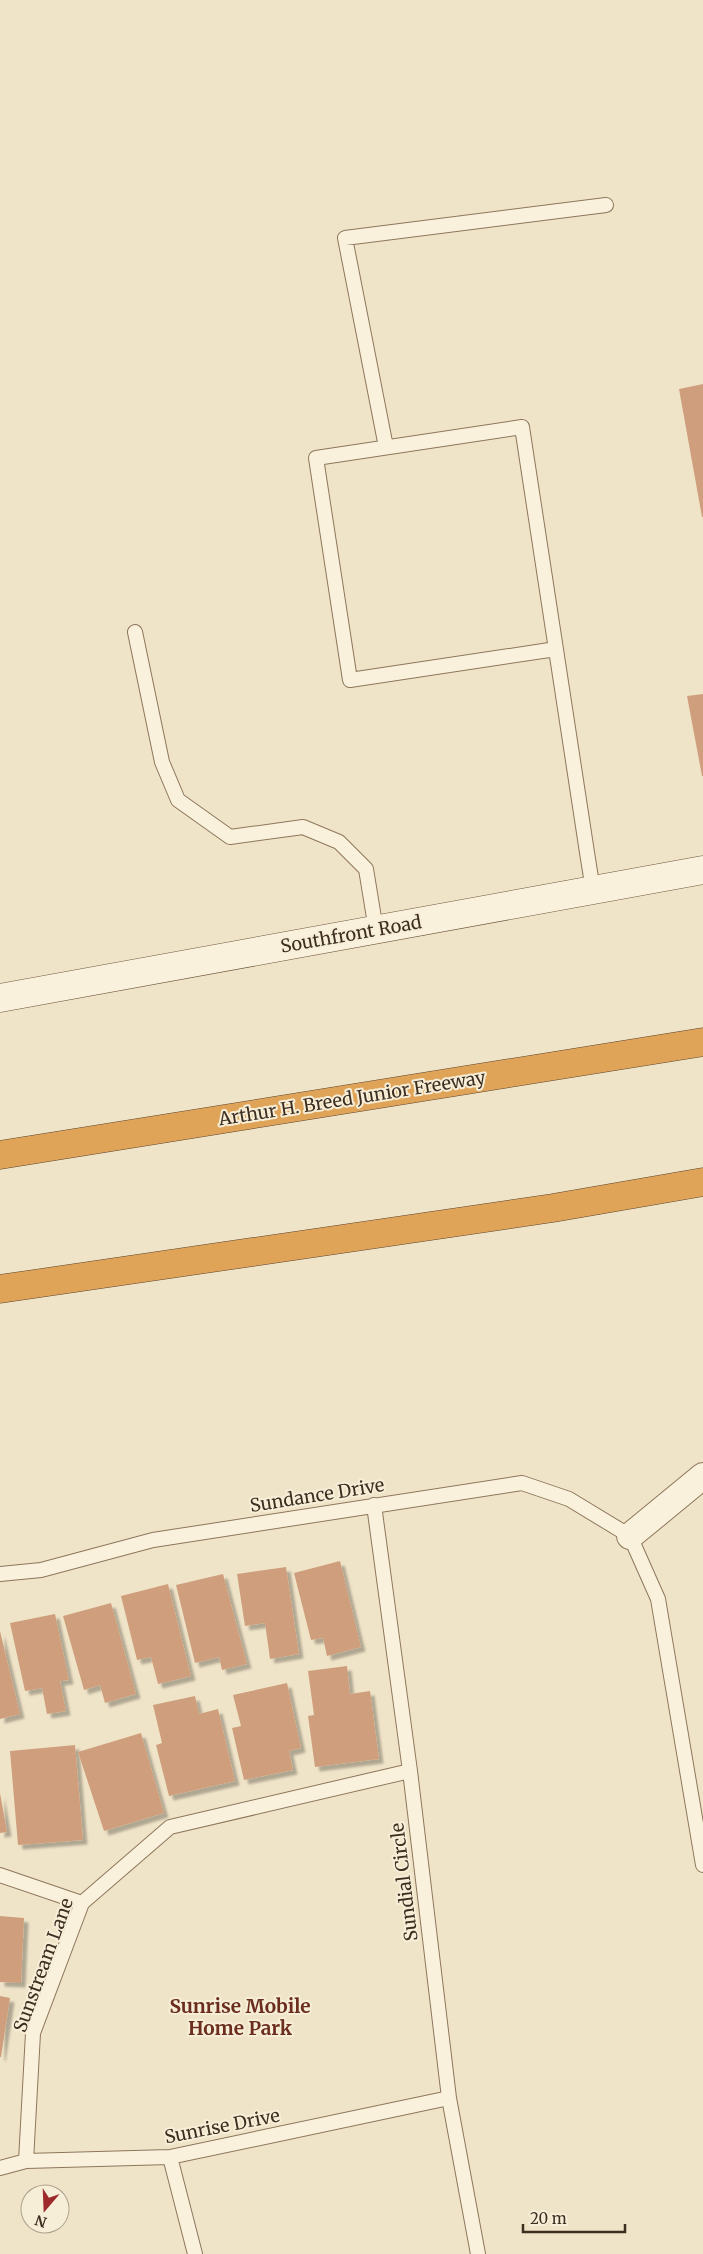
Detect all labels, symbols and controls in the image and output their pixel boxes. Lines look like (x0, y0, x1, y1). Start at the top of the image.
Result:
street label: Southfront Road (279, 910, 424, 958)
street label: Arthur H. Breed Junior Freeway (216, 1065, 488, 1131)
street label: Sundance Drive (248, 1473, 386, 1517)
street label: Sundial Circle (385, 1822, 423, 1942)
street label: Sunstream Lane (8, 1895, 78, 2035)
district label: Sunrise Mobile Home Park (169, 1994, 311, 2040)
street label: Sunrise Drive (162, 2104, 282, 2148)
north arrow (20, 2184, 70, 2234)
scale bar (523, 2202, 626, 2234)
text: 20 m (530, 2209, 567, 2228)
text: N (33, 2211, 49, 2232)

